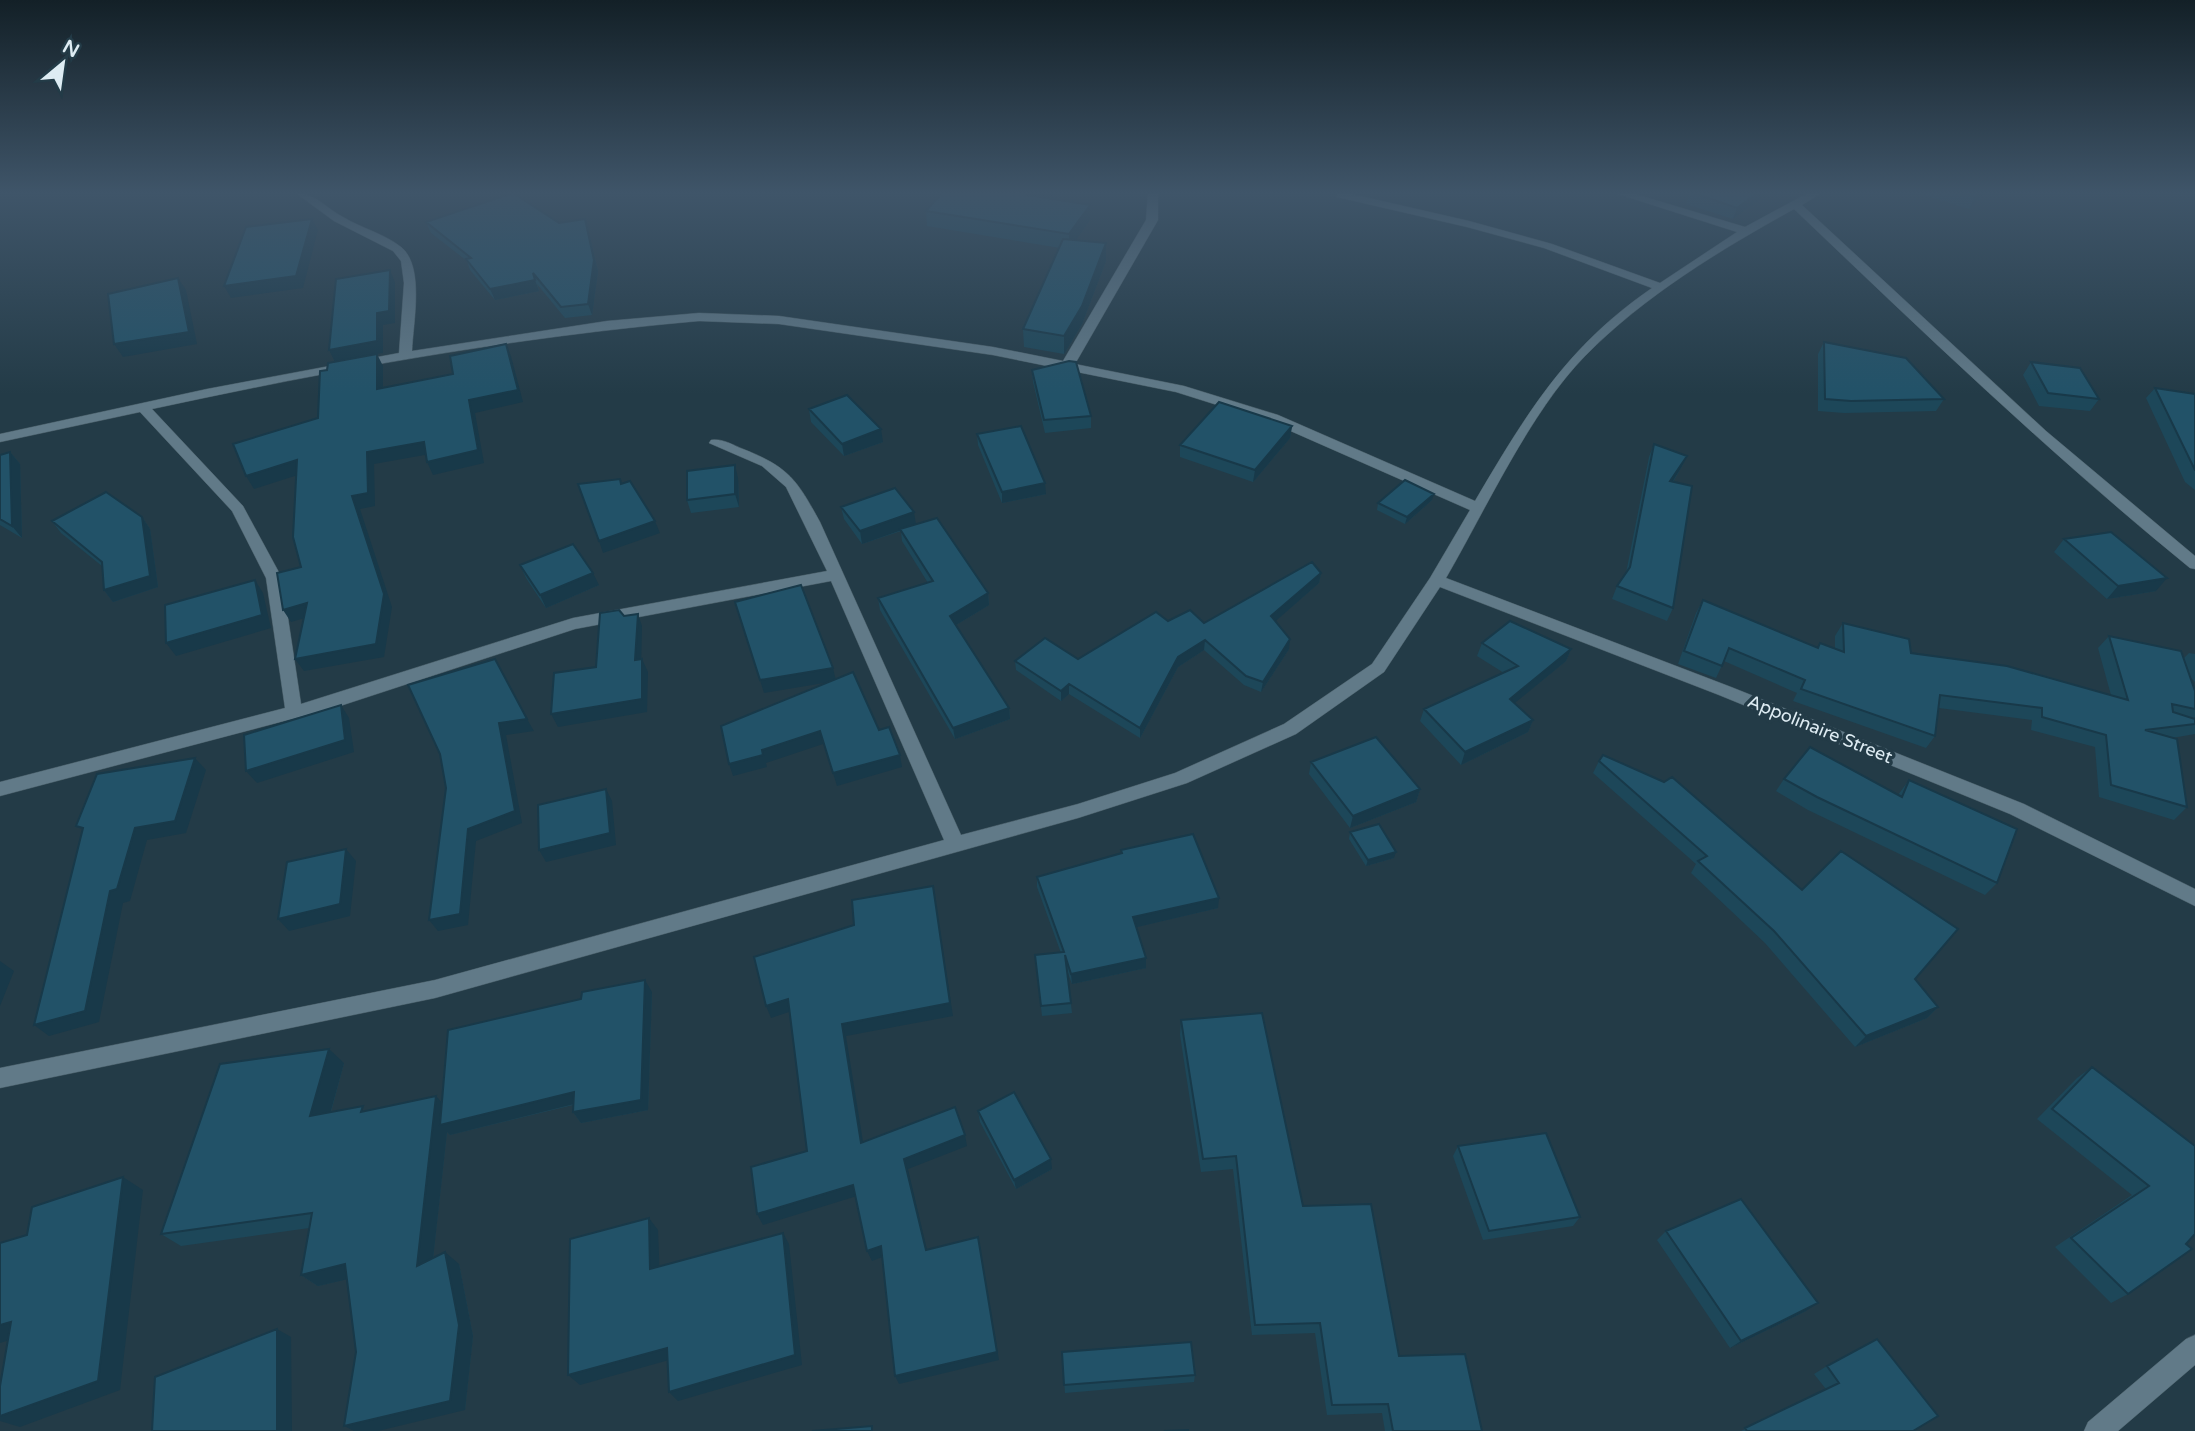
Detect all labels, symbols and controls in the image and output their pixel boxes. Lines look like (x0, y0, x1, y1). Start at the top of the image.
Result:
north arrow (28, 28, 98, 98)
text: N (59, 36, 83, 62)
street label: Appolinaire Street (1744, 690, 1896, 768)

